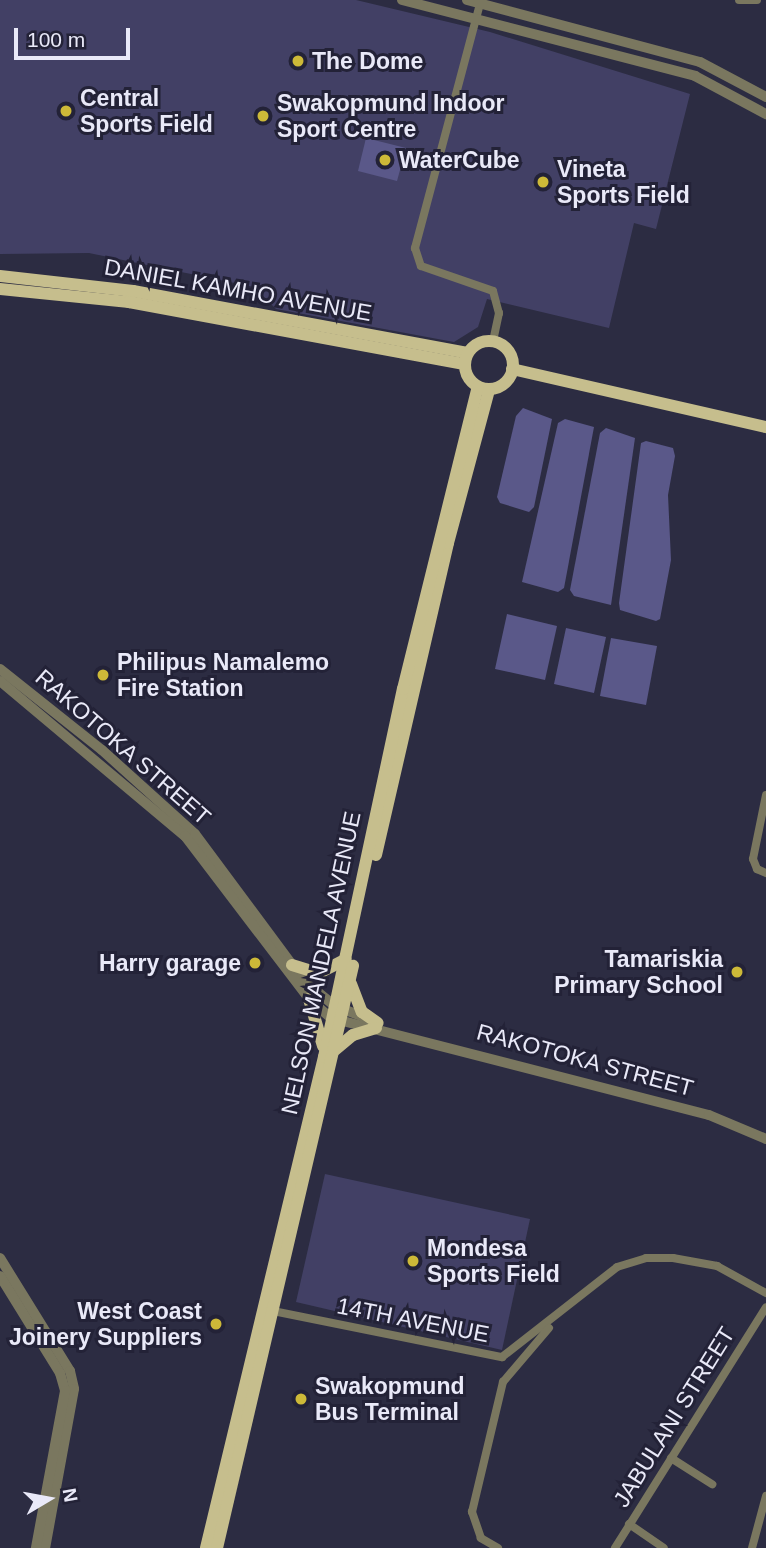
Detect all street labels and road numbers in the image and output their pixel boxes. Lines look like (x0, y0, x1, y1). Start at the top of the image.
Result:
street label: DANIEL KAMHO AVENUE (101, 253, 375, 327)
street label: RAKOTOKA STREET (29, 663, 217, 831)
street label: NELSON MANDELA AVENUE (275, 808, 367, 1118)
street label: RAKOTOKA STREET (473, 1018, 697, 1102)
street label: 14TH AVENUE (334, 1292, 492, 1348)
street label: JABULANI STREET (607, 1322, 741, 1512)

